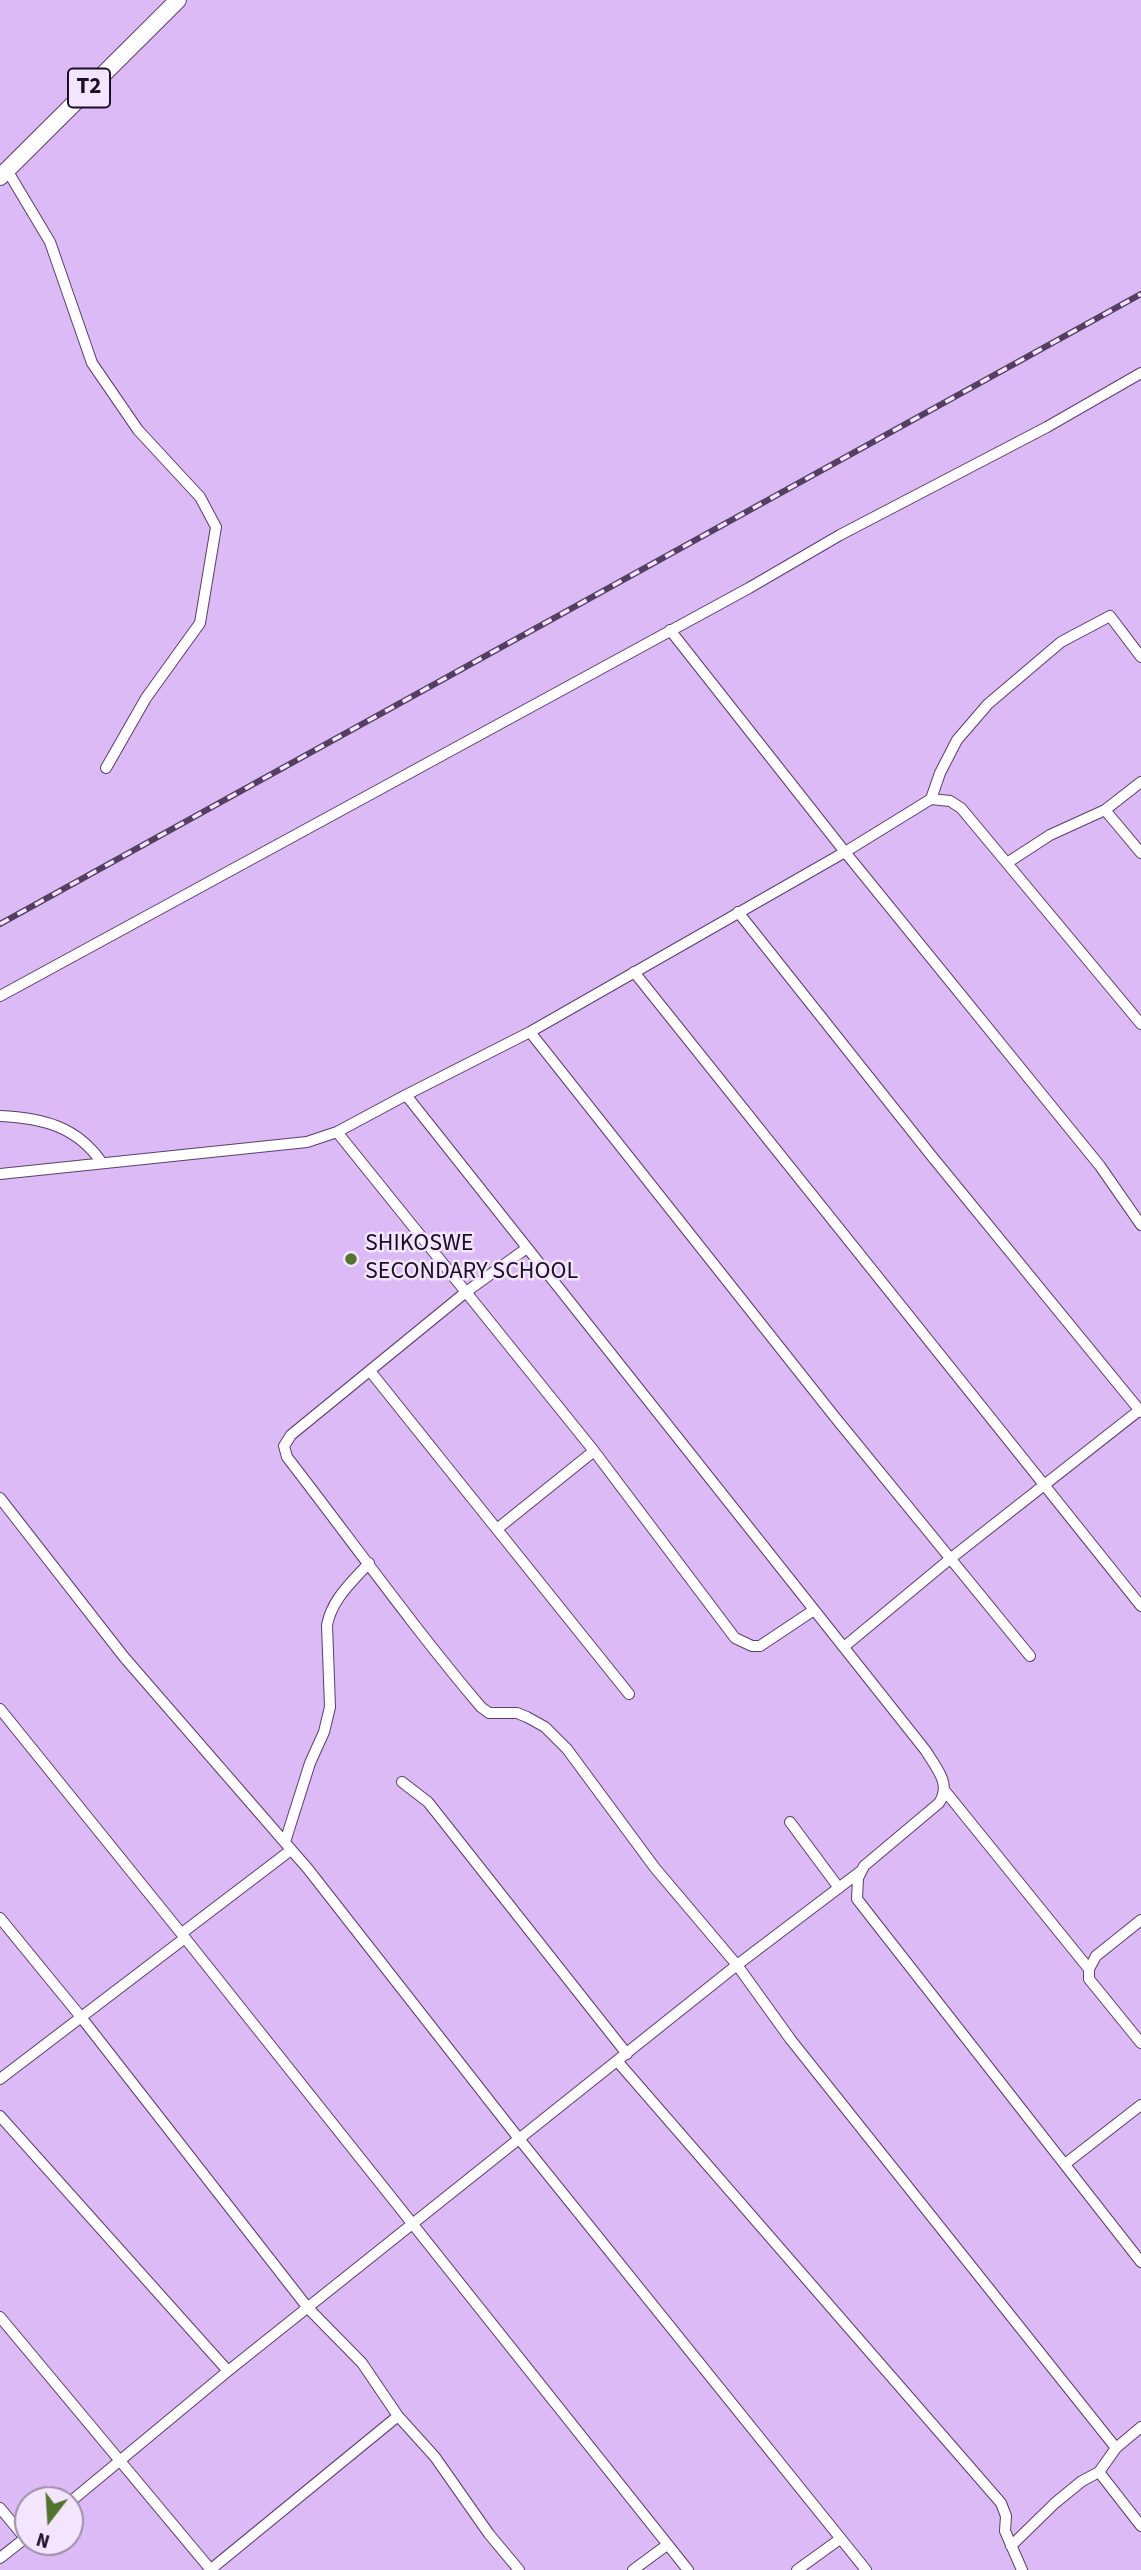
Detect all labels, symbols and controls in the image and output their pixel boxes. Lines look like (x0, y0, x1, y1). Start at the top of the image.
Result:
road number: T2 (68, 68, 110, 108)
place label: SHIKOSWE SECONDARY SCHOOL (365, 1231, 578, 1287)
marker: SHIKOSWE SECONDARY SCHOOL (343, 1251, 359, 1267)
north arrow (14, 2486, 84, 2556)
text: N (33, 2525, 53, 2554)

